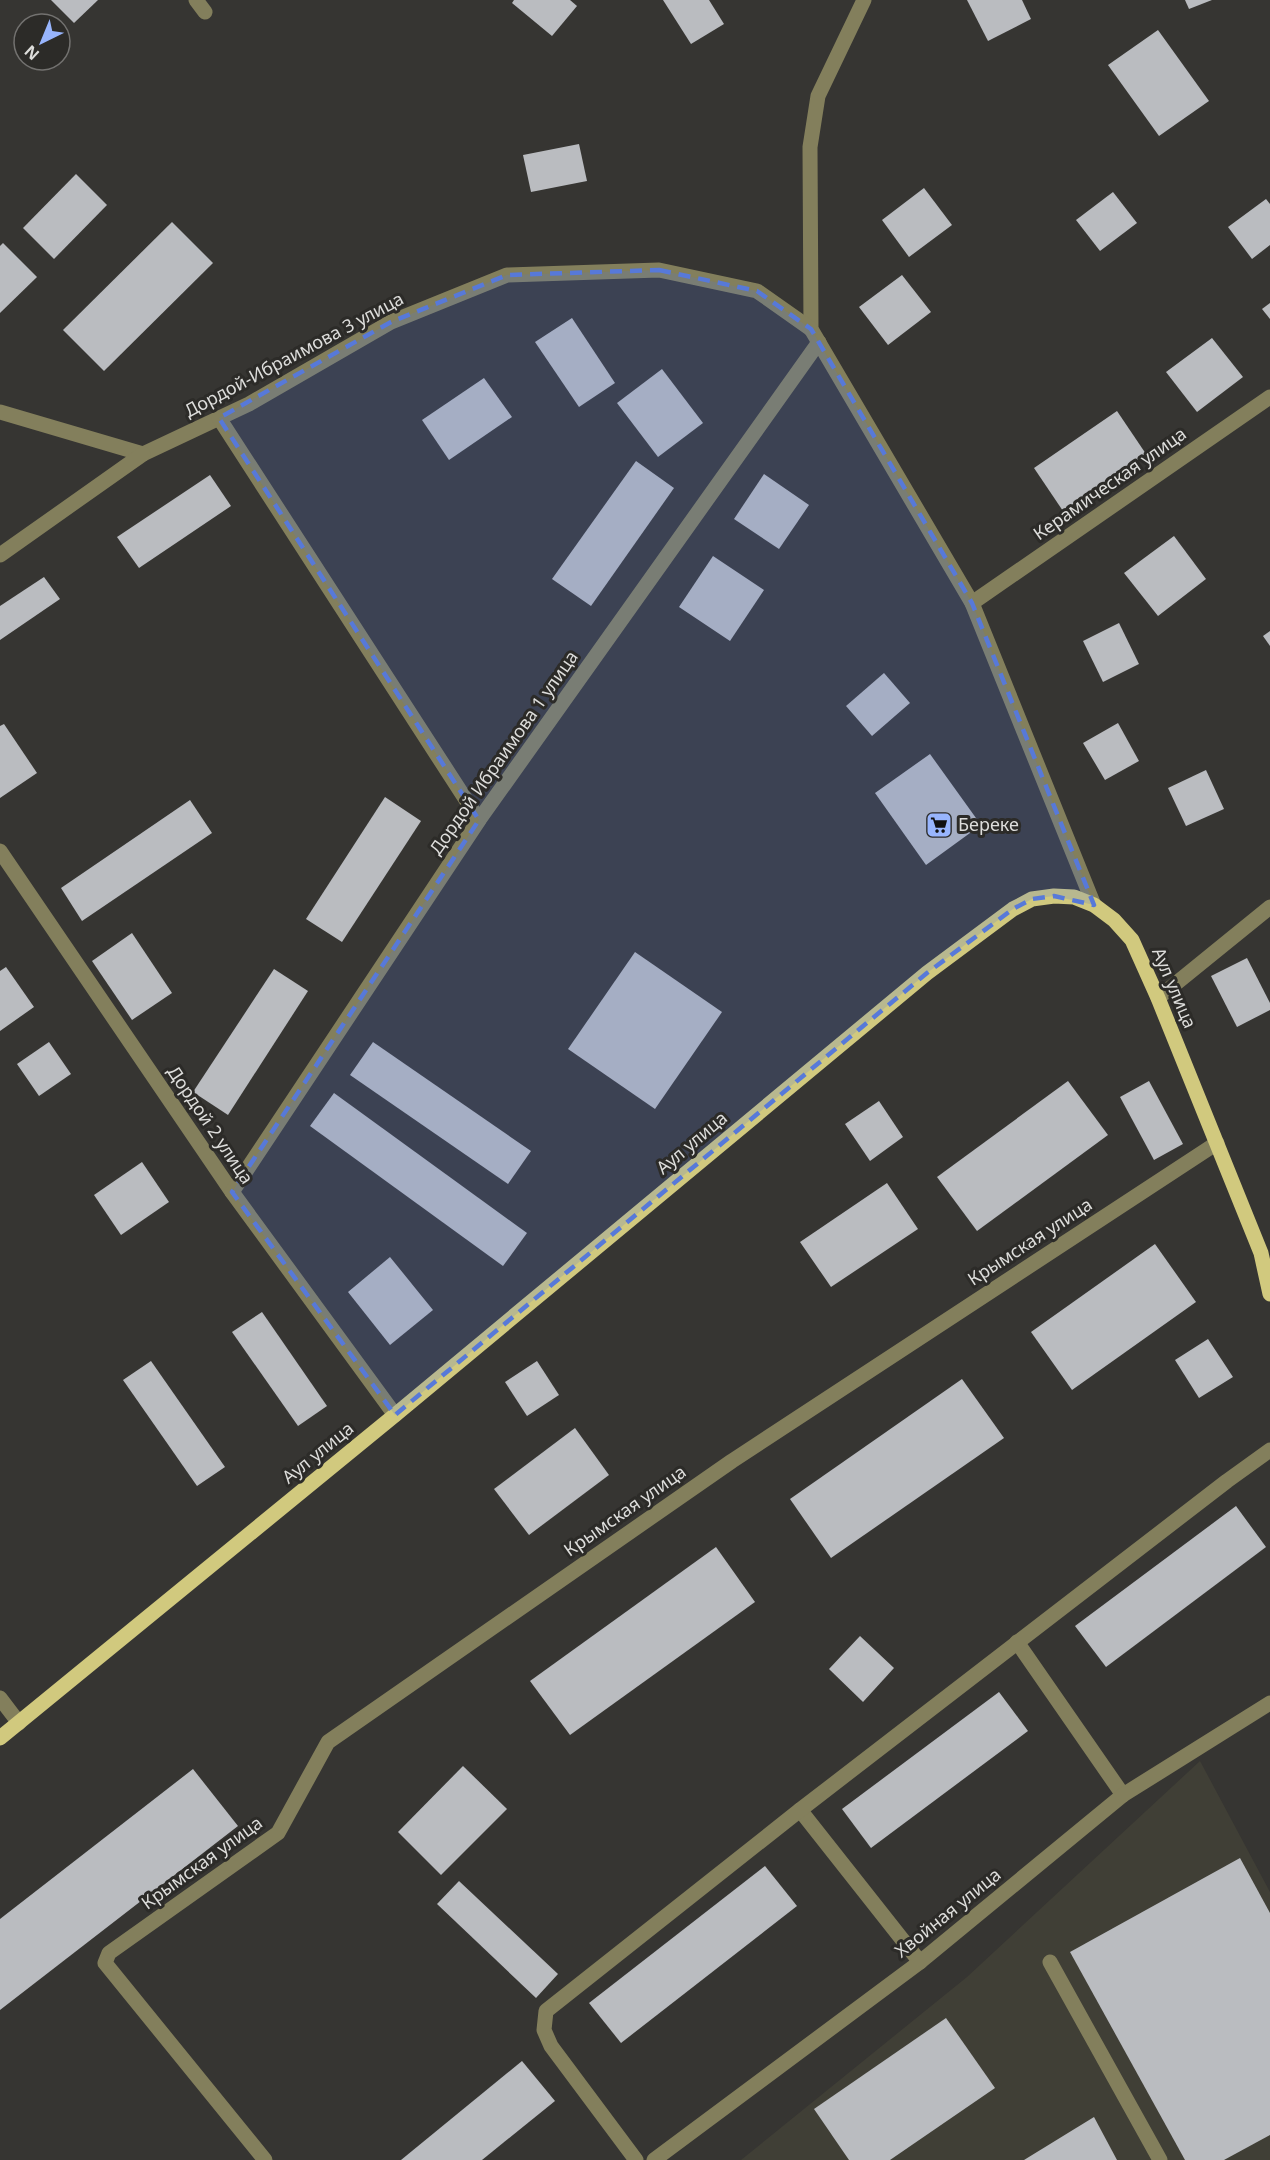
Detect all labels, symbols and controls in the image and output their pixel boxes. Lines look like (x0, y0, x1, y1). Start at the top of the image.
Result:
north arrow (12, 12, 72, 72)
text: N (20, 40, 44, 65)
street label: Дордой-Ибраимова 3 улица (180, 286, 407, 422)
street label: Керамическая улица (1028, 421, 1191, 545)
street label: Дордой Ибраимова 1 улица (423, 646, 583, 859)
supermarket icon: Береке (924, 810, 954, 840)
place label: Береке (958, 812, 1019, 836)
street label: Аул улица (1147, 943, 1203, 1032)
street label: Дордой 2 улица (162, 1061, 259, 1188)
street label: Аул улица (651, 1106, 732, 1179)
street label: Крымская улица (963, 1192, 1096, 1290)
street label: Аул улица (277, 1416, 358, 1489)
street label: Крымская улица (559, 1459, 690, 1561)
street label: Крымская улица (136, 1810, 267, 1914)
street label: Хвойная улица (889, 1862, 1005, 1962)

